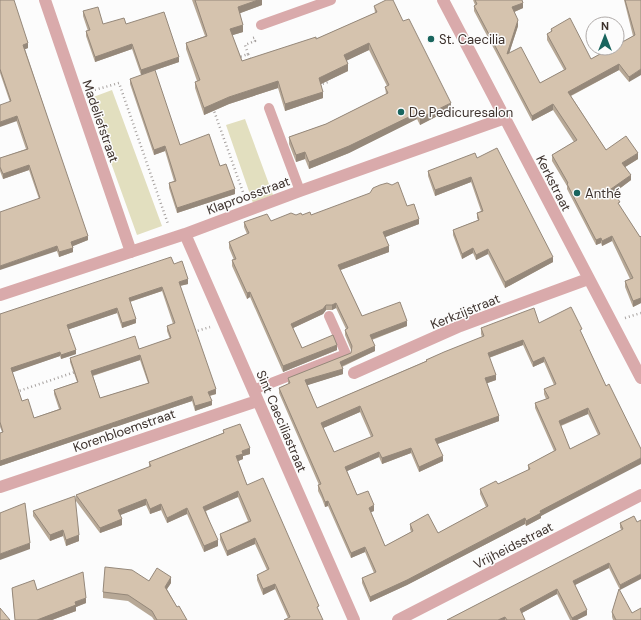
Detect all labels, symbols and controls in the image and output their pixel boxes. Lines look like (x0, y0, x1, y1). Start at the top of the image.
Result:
north arrow (585, 16, 625, 56)
text: N (601, 19, 609, 33)
place label: St. Caecilia (439, 31, 505, 48)
marker: St. Caecilia (426, 34, 436, 44)
street label: Madeliefstraat (78, 78, 123, 165)
place label: De Pedicuresalon (409, 104, 513, 121)
marker: De Pedicuresalon (396, 107, 406, 117)
street label: Kerkstraat (532, 152, 575, 214)
street label: Klaproosstraat (204, 173, 292, 218)
place label: Anthé (585, 185, 621, 202)
marker: Anthé (572, 188, 582, 198)
street label: Kerkzijstraat (428, 290, 502, 333)
street label: Sint Caeciliastraat (252, 368, 311, 475)
street label: Korenbloemstraat (71, 405, 178, 456)
street label: Vrijheidsstraat (470, 518, 556, 573)

